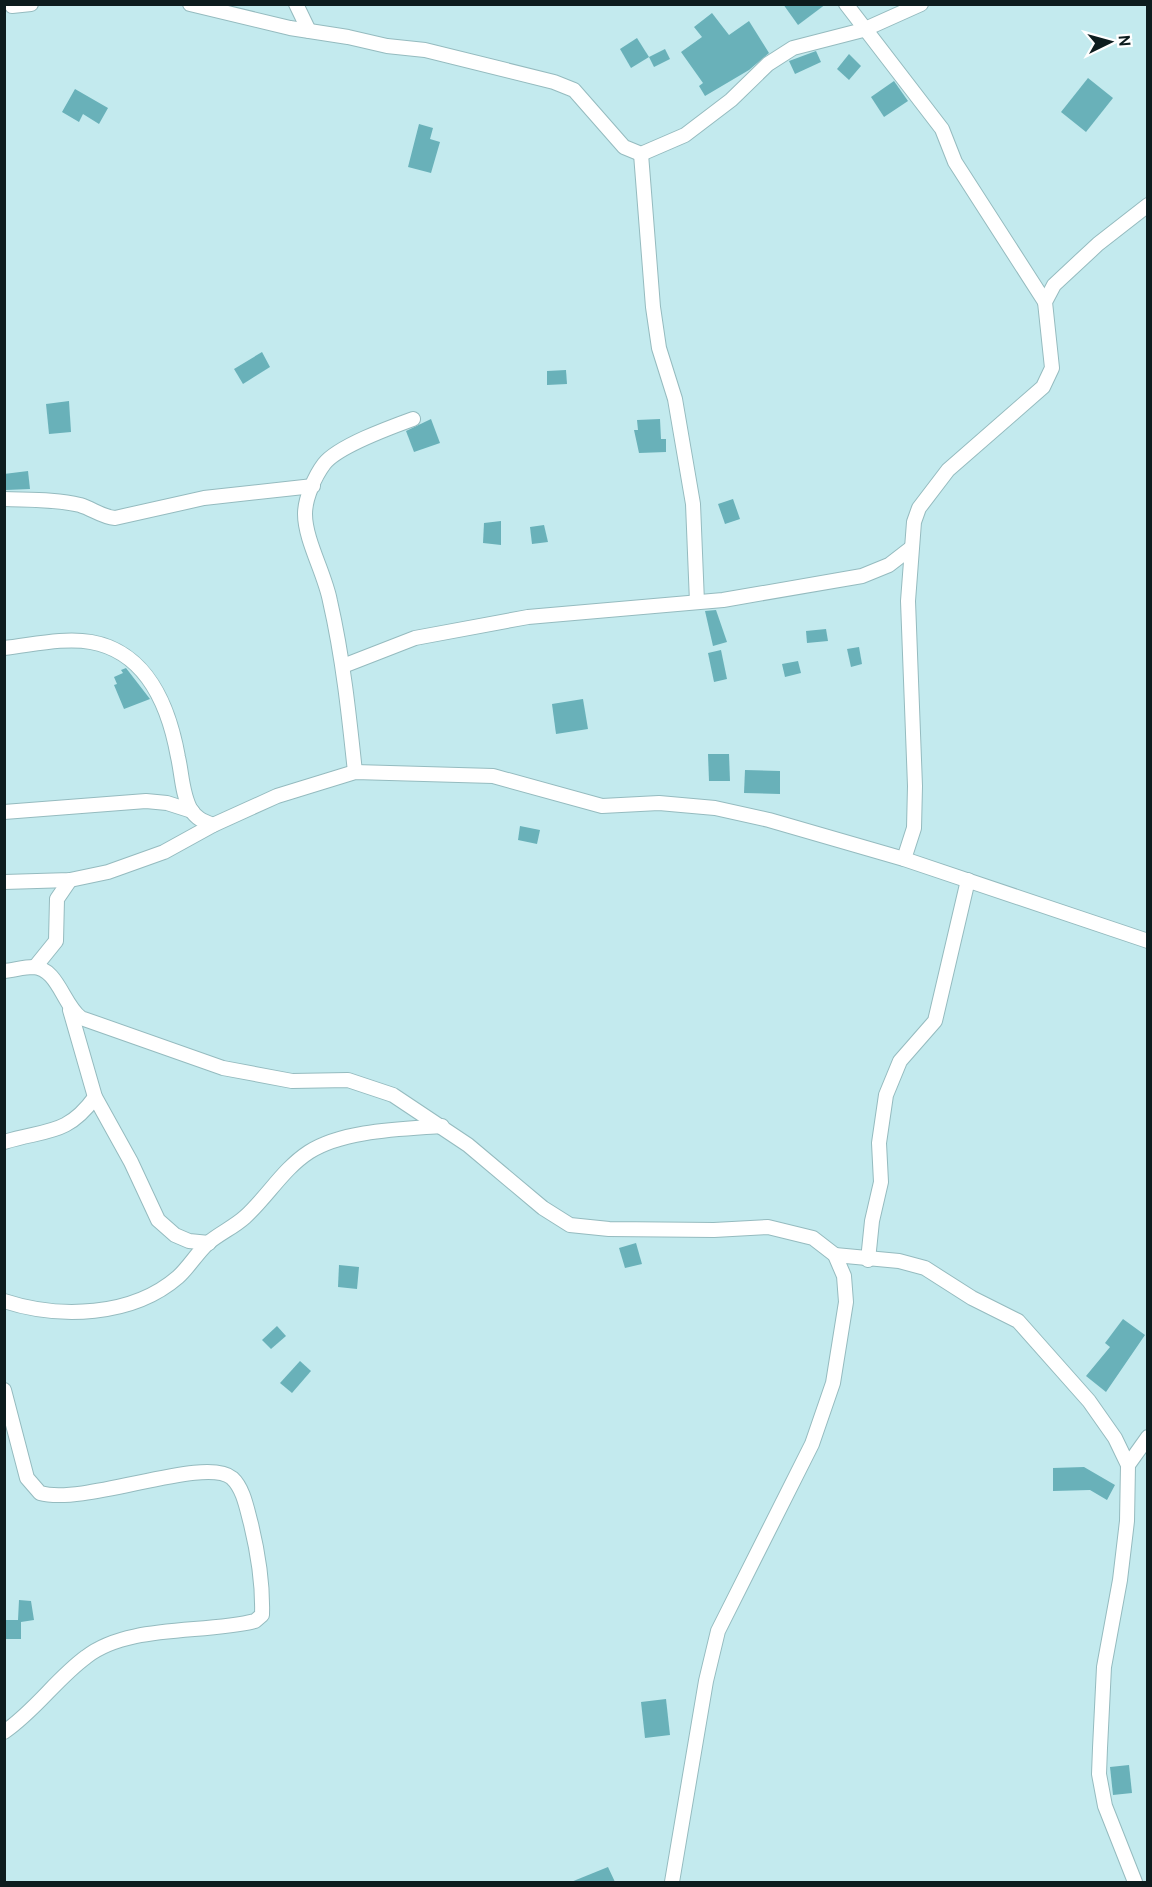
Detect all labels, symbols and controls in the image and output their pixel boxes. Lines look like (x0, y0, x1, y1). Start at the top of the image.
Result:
north arrow (1080, 12, 1140, 72)
text: N (1112, 34, 1133, 47)

